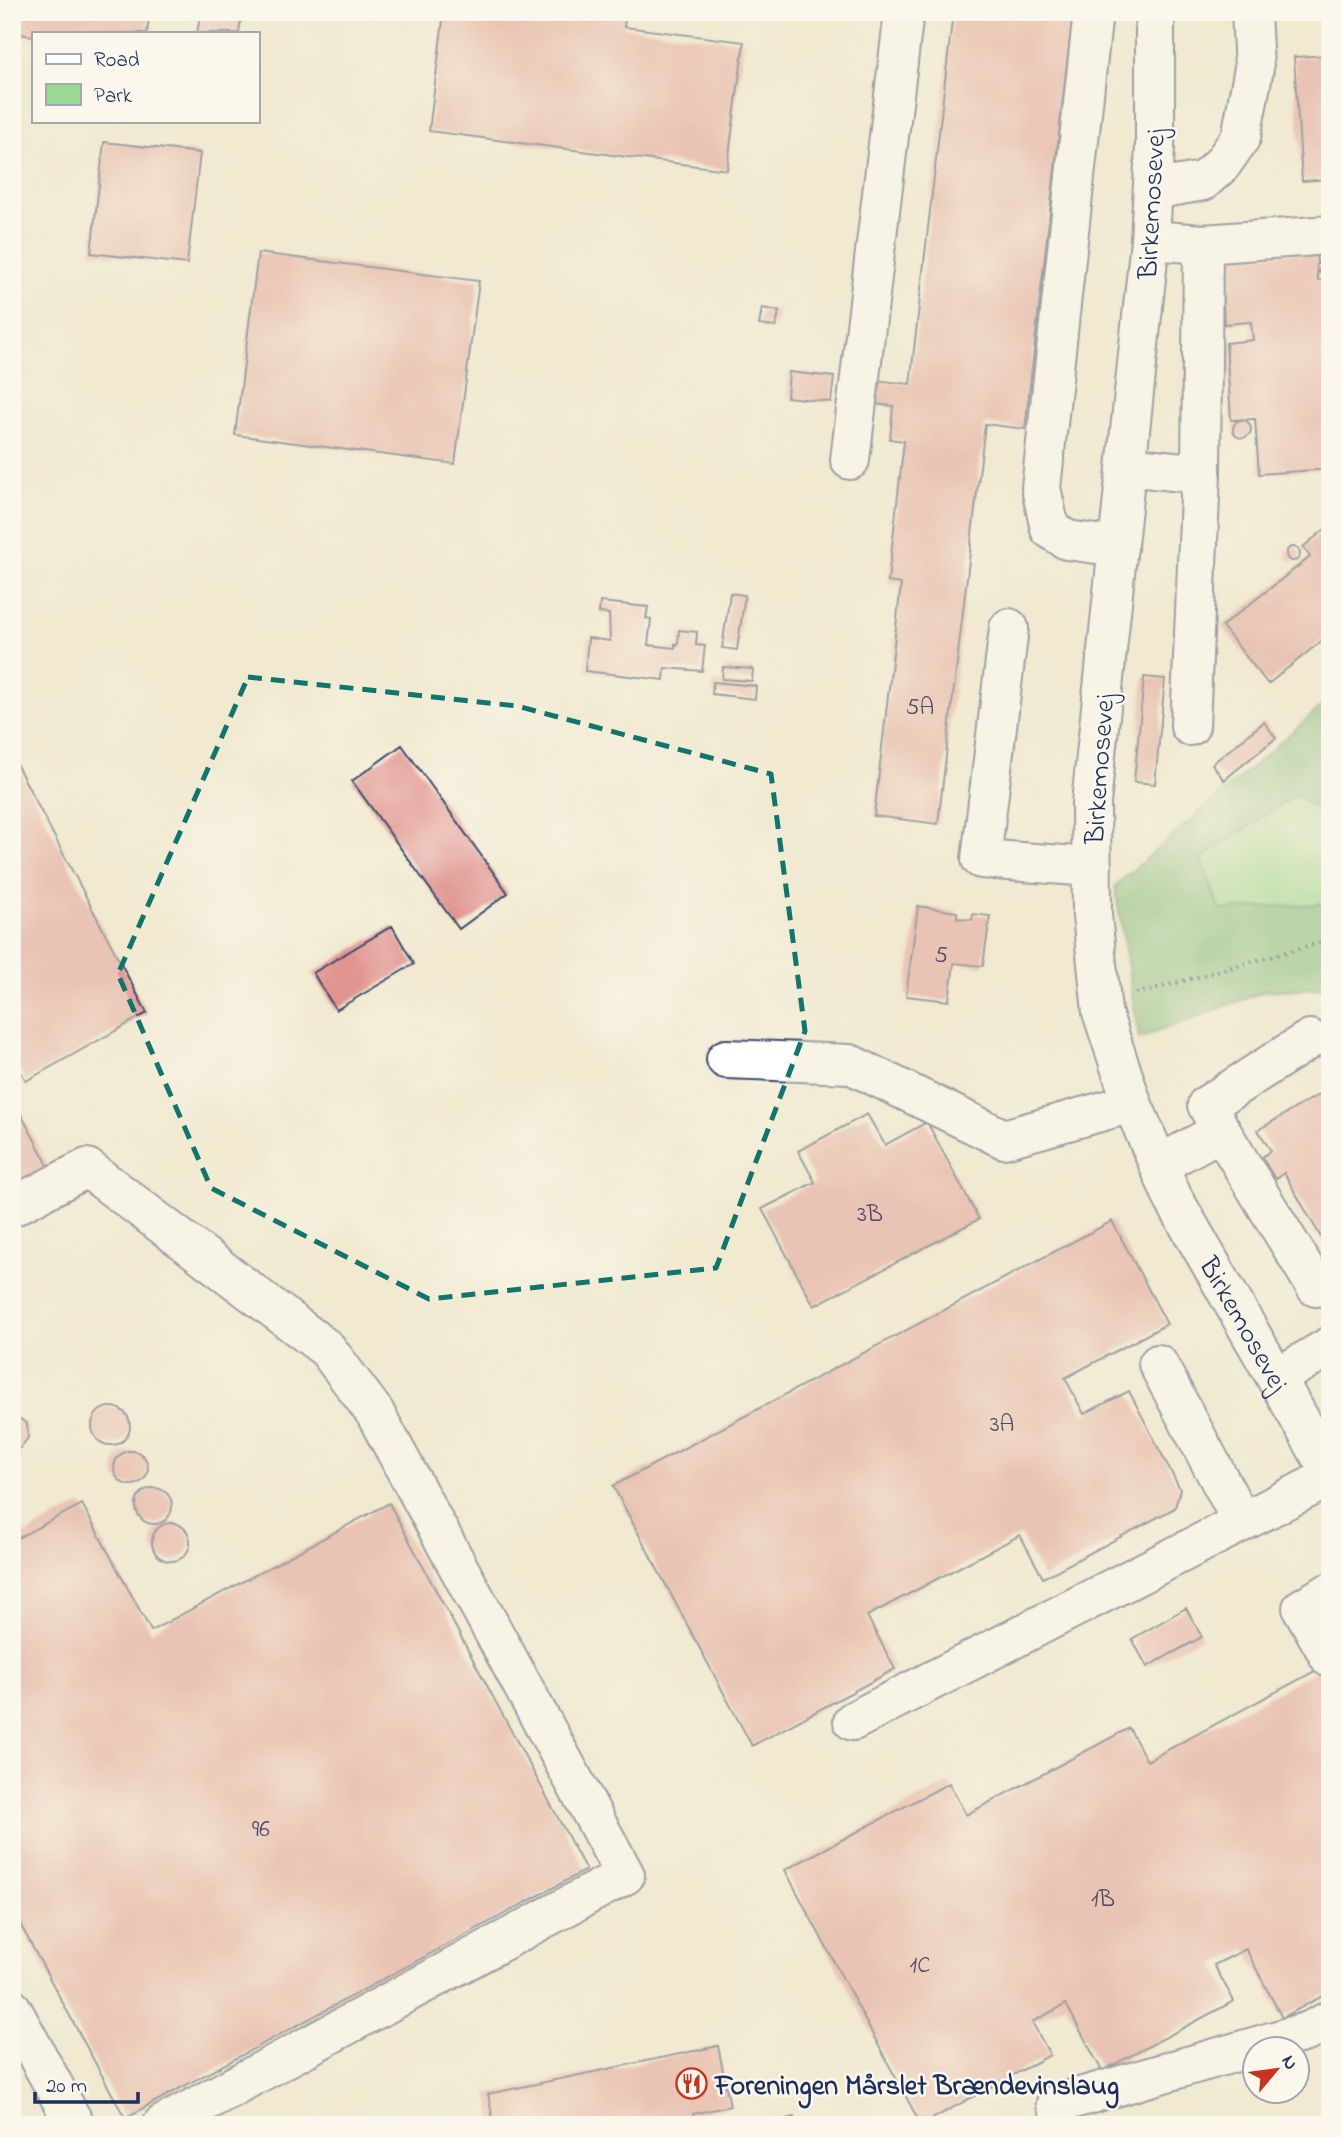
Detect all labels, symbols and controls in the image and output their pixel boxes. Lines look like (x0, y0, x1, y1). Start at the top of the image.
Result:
legend (32, 32, 259, 122)
text: Road (94, 46, 140, 76)
text: Park (94, 82, 133, 112)
street label: Birkemosevej (1129, 127, 1178, 281)
house number: 5A (906, 691, 934, 726)
street label: Birkemosevej (1076, 691, 1127, 847)
house number: 5 (934, 939, 948, 974)
house number: 3B (857, 1198, 883, 1233)
street label: Birkemosevej (1186, 1249, 1298, 1402)
house number: 3A (990, 1408, 1014, 1443)
house number: 96 (252, 1813, 270, 1848)
house number: 1B (1091, 1883, 1115, 1918)
house number: 1C (910, 1949, 930, 1984)
north arrow (1240, 2036, 1310, 2106)
text: N (1274, 2051, 1304, 2075)
scale bar (35, 2060, 138, 2104)
restaurant icon: Foreningen Mårslet Brændevinslaug (675, 2067, 709, 2101)
place label: Foreningen Mårslet Brændevinslaug (713, 2067, 1119, 2109)
text: 20 m (46, 2072, 87, 2102)

